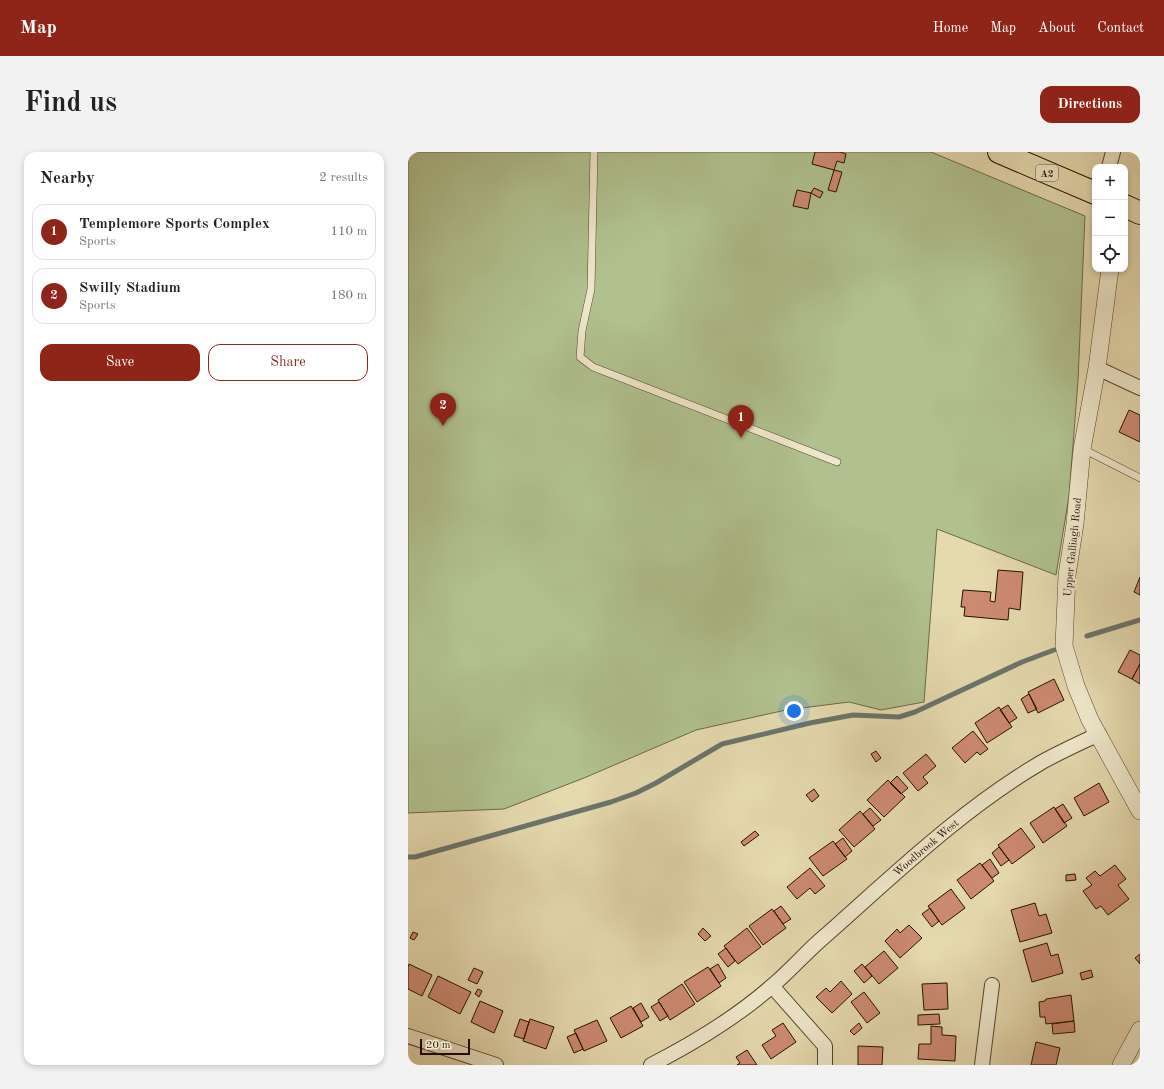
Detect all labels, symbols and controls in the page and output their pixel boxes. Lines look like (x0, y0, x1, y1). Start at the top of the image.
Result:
text: Map (20, 19, 57, 38)
text: Home (933, 21, 968, 35)
text: Map (990, 21, 1016, 35)
text: About (1038, 21, 1075, 35)
text: Contact (1097, 21, 1144, 35)
button: Directions (1040, 86, 1140, 123)
text: Find us (24, 90, 117, 118)
map controls (1092, 164, 1128, 272)
button: + (1092, 164, 1128, 200)
road number: A2 (1036, 165, 1058, 181)
text: Nearby (40, 170, 95, 187)
text: 2 results (319, 171, 368, 184)
button: − (1092, 200, 1128, 236)
text: Templemore Sports Complex (79, 217, 270, 232)
text: 1 (50, 225, 58, 238)
text: 110 m (330, 225, 367, 238)
text: Sports (79, 235, 116, 248)
button: locate (1092, 236, 1128, 272)
text: Swilly Stadium (79, 281, 181, 296)
text: 2 (50, 289, 58, 302)
text: 180 m (330, 289, 367, 302)
text: Sports (79, 299, 116, 312)
button: Save (40, 344, 200, 381)
button: Share (208, 344, 368, 381)
pin: 2 (430, 393, 456, 426)
pin: 1 (728, 405, 754, 438)
street label: Upper Galliagh Road (1063, 497, 1084, 597)
your location (784, 701, 804, 721)
street label: Woodbrook West (892, 818, 962, 879)
scale bar (420, 1037, 470, 1056)
text: 20 m (426, 1040, 451, 1051)

